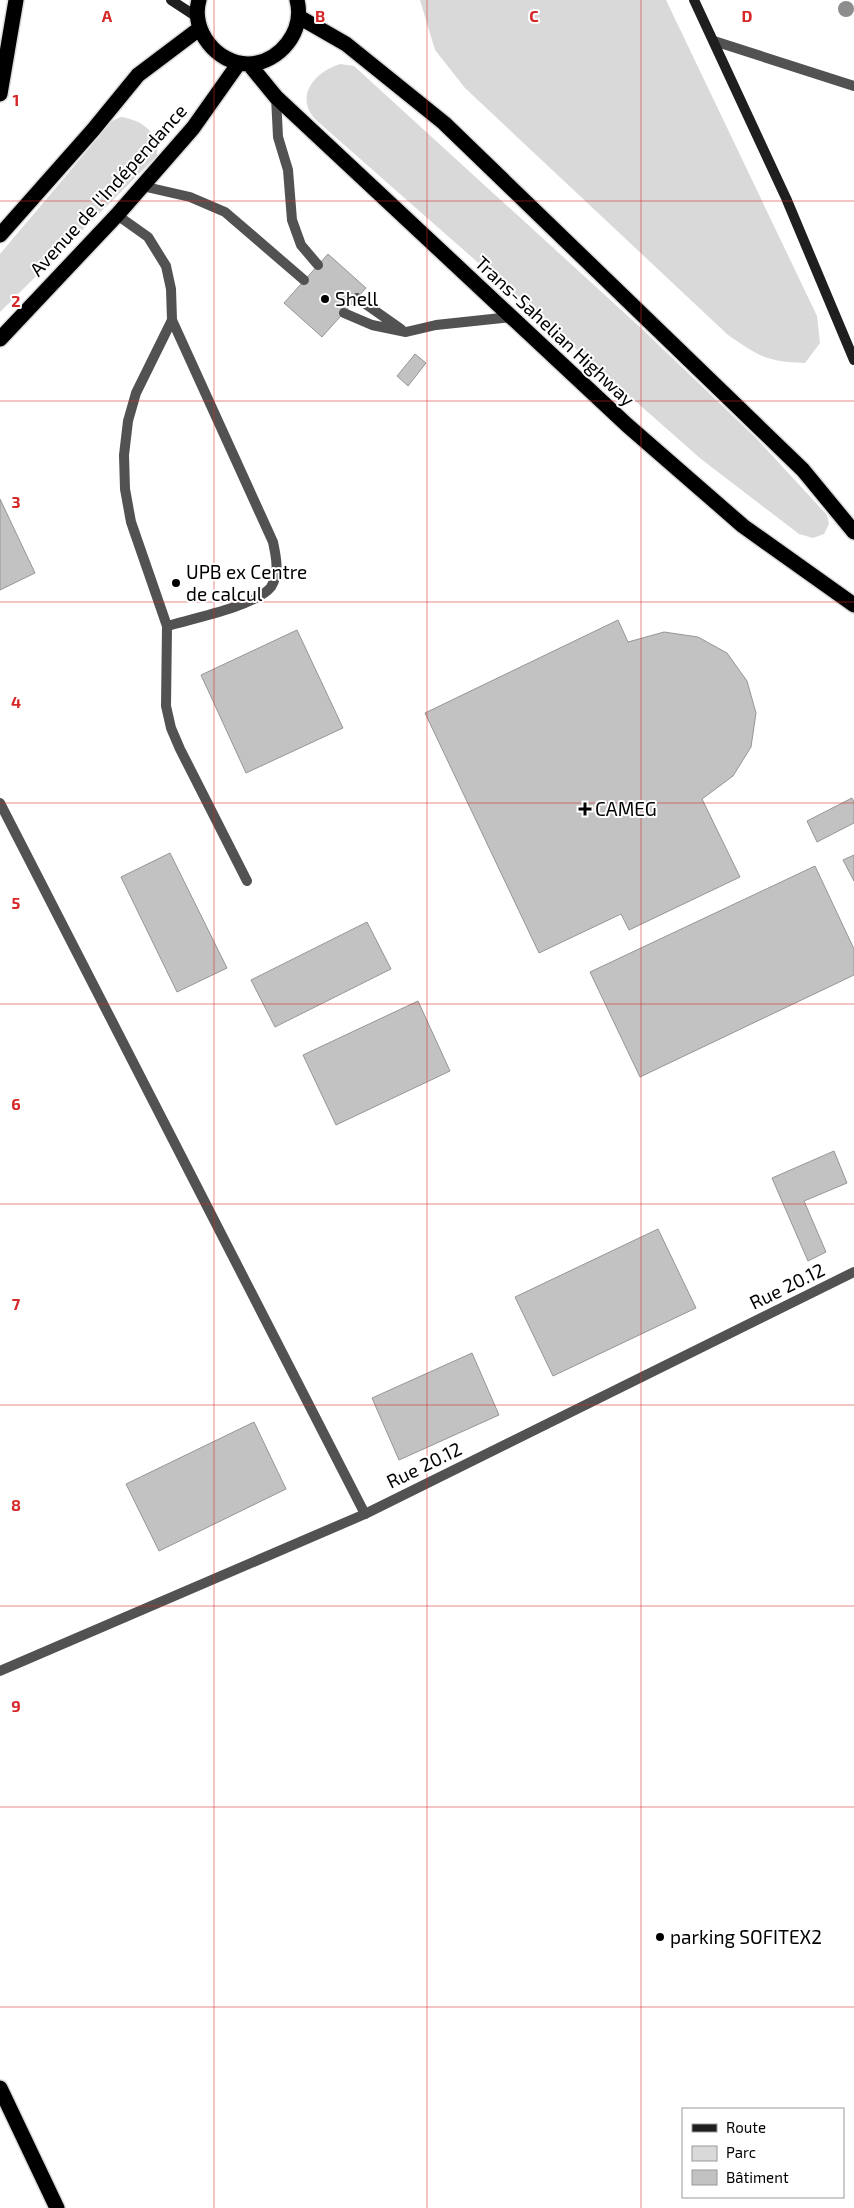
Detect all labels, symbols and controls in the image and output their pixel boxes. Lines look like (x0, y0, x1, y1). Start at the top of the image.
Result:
text: A (102, 6, 113, 25)
text: B (315, 6, 325, 25)
text: C (529, 6, 539, 25)
text: D (742, 6, 753, 25)
text: 1 (13, 90, 19, 109)
street label: Avenue de l'Indépendance (24, 99, 191, 280)
street label: Trans-Sahelian Highway (471, 251, 640, 411)
place label: Shell (335, 287, 379, 310)
text: 2 (11, 291, 21, 310)
marker: Shell (319, 293, 331, 305)
text: 3 (11, 492, 21, 511)
place label: UPB ex Centre de calcul (186, 560, 307, 605)
marker: UPB ex Centre de calcul (170, 577, 182, 589)
text: 4 (11, 692, 21, 711)
place label: CAMEG (595, 797, 657, 820)
marker: CAMEG (579, 803, 591, 815)
text: 5 (12, 893, 21, 912)
text: 6 (11, 1094, 21, 1113)
street label: Rue 20.12 (745, 1257, 828, 1314)
text: 7 (12, 1294, 21, 1313)
street label: Rue 20.12 (382, 1436, 465, 1493)
text: 8 (11, 1495, 21, 1514)
text: 9 (11, 1696, 21, 1715)
place label: parking SOFITEX2 (670, 1925, 822, 1948)
marker: parking SOFITEX2 (654, 1931, 666, 1943)
legend (682, 2108, 844, 2198)
text: Route (726, 2118, 766, 2136)
text: Parc (726, 2143, 756, 2161)
text: Bâtiment (726, 2168, 789, 2186)

